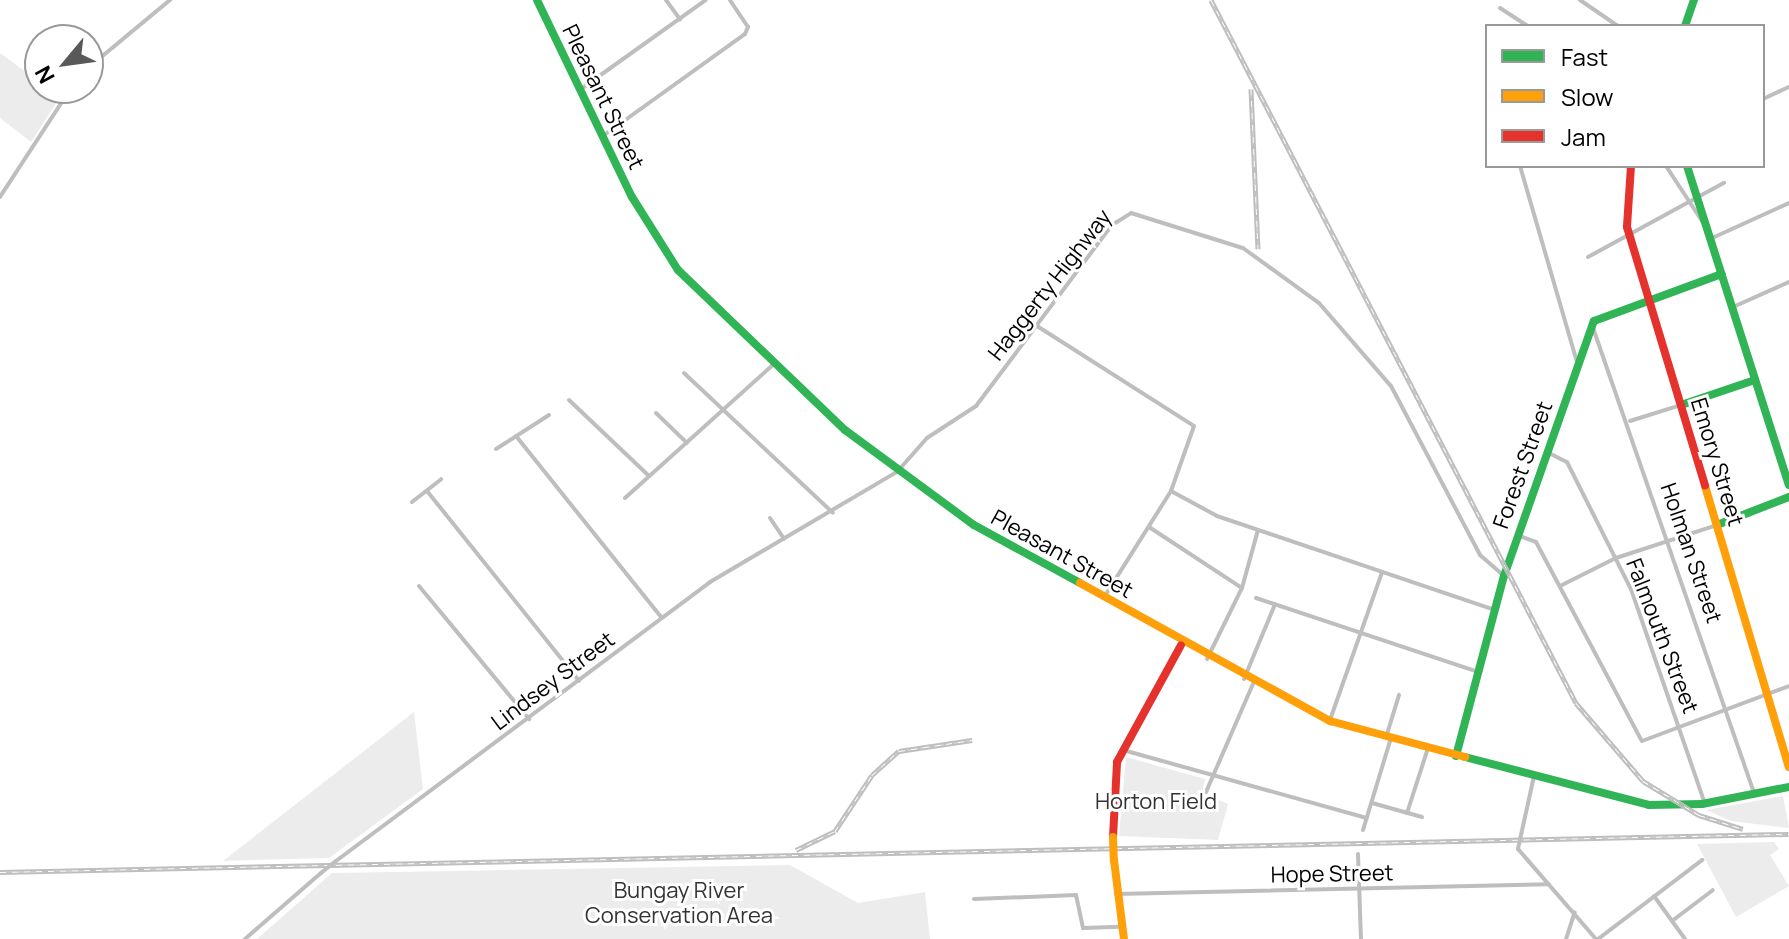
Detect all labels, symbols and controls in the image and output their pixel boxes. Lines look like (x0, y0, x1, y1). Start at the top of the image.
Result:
street label: Pleasant Street (557, 20, 649, 174)
north arrow (24, 24, 104, 104)
legend (1485, 24, 1765, 168)
text: Fast (1561, 40, 1608, 73)
text: N (28, 60, 62, 89)
text: Slow (1561, 80, 1614, 113)
text: Jam (1561, 120, 1606, 153)
street label: Haggerty Highway (983, 204, 1117, 366)
street label: Emory Street (1685, 395, 1749, 529)
street label: Forest Street (1488, 398, 1558, 532)
street label: Holman Street (1655, 480, 1727, 626)
street label: Pleasant Street (987, 504, 1137, 604)
street label: Falmouth Street (1620, 555, 1704, 717)
street label: Lindsey Street (486, 626, 620, 736)
park label: Horton Field (1095, 789, 1217, 815)
street label: Hope Street (1270, 860, 1394, 888)
park label: Bungay River Conservation Area (585, 877, 773, 928)

